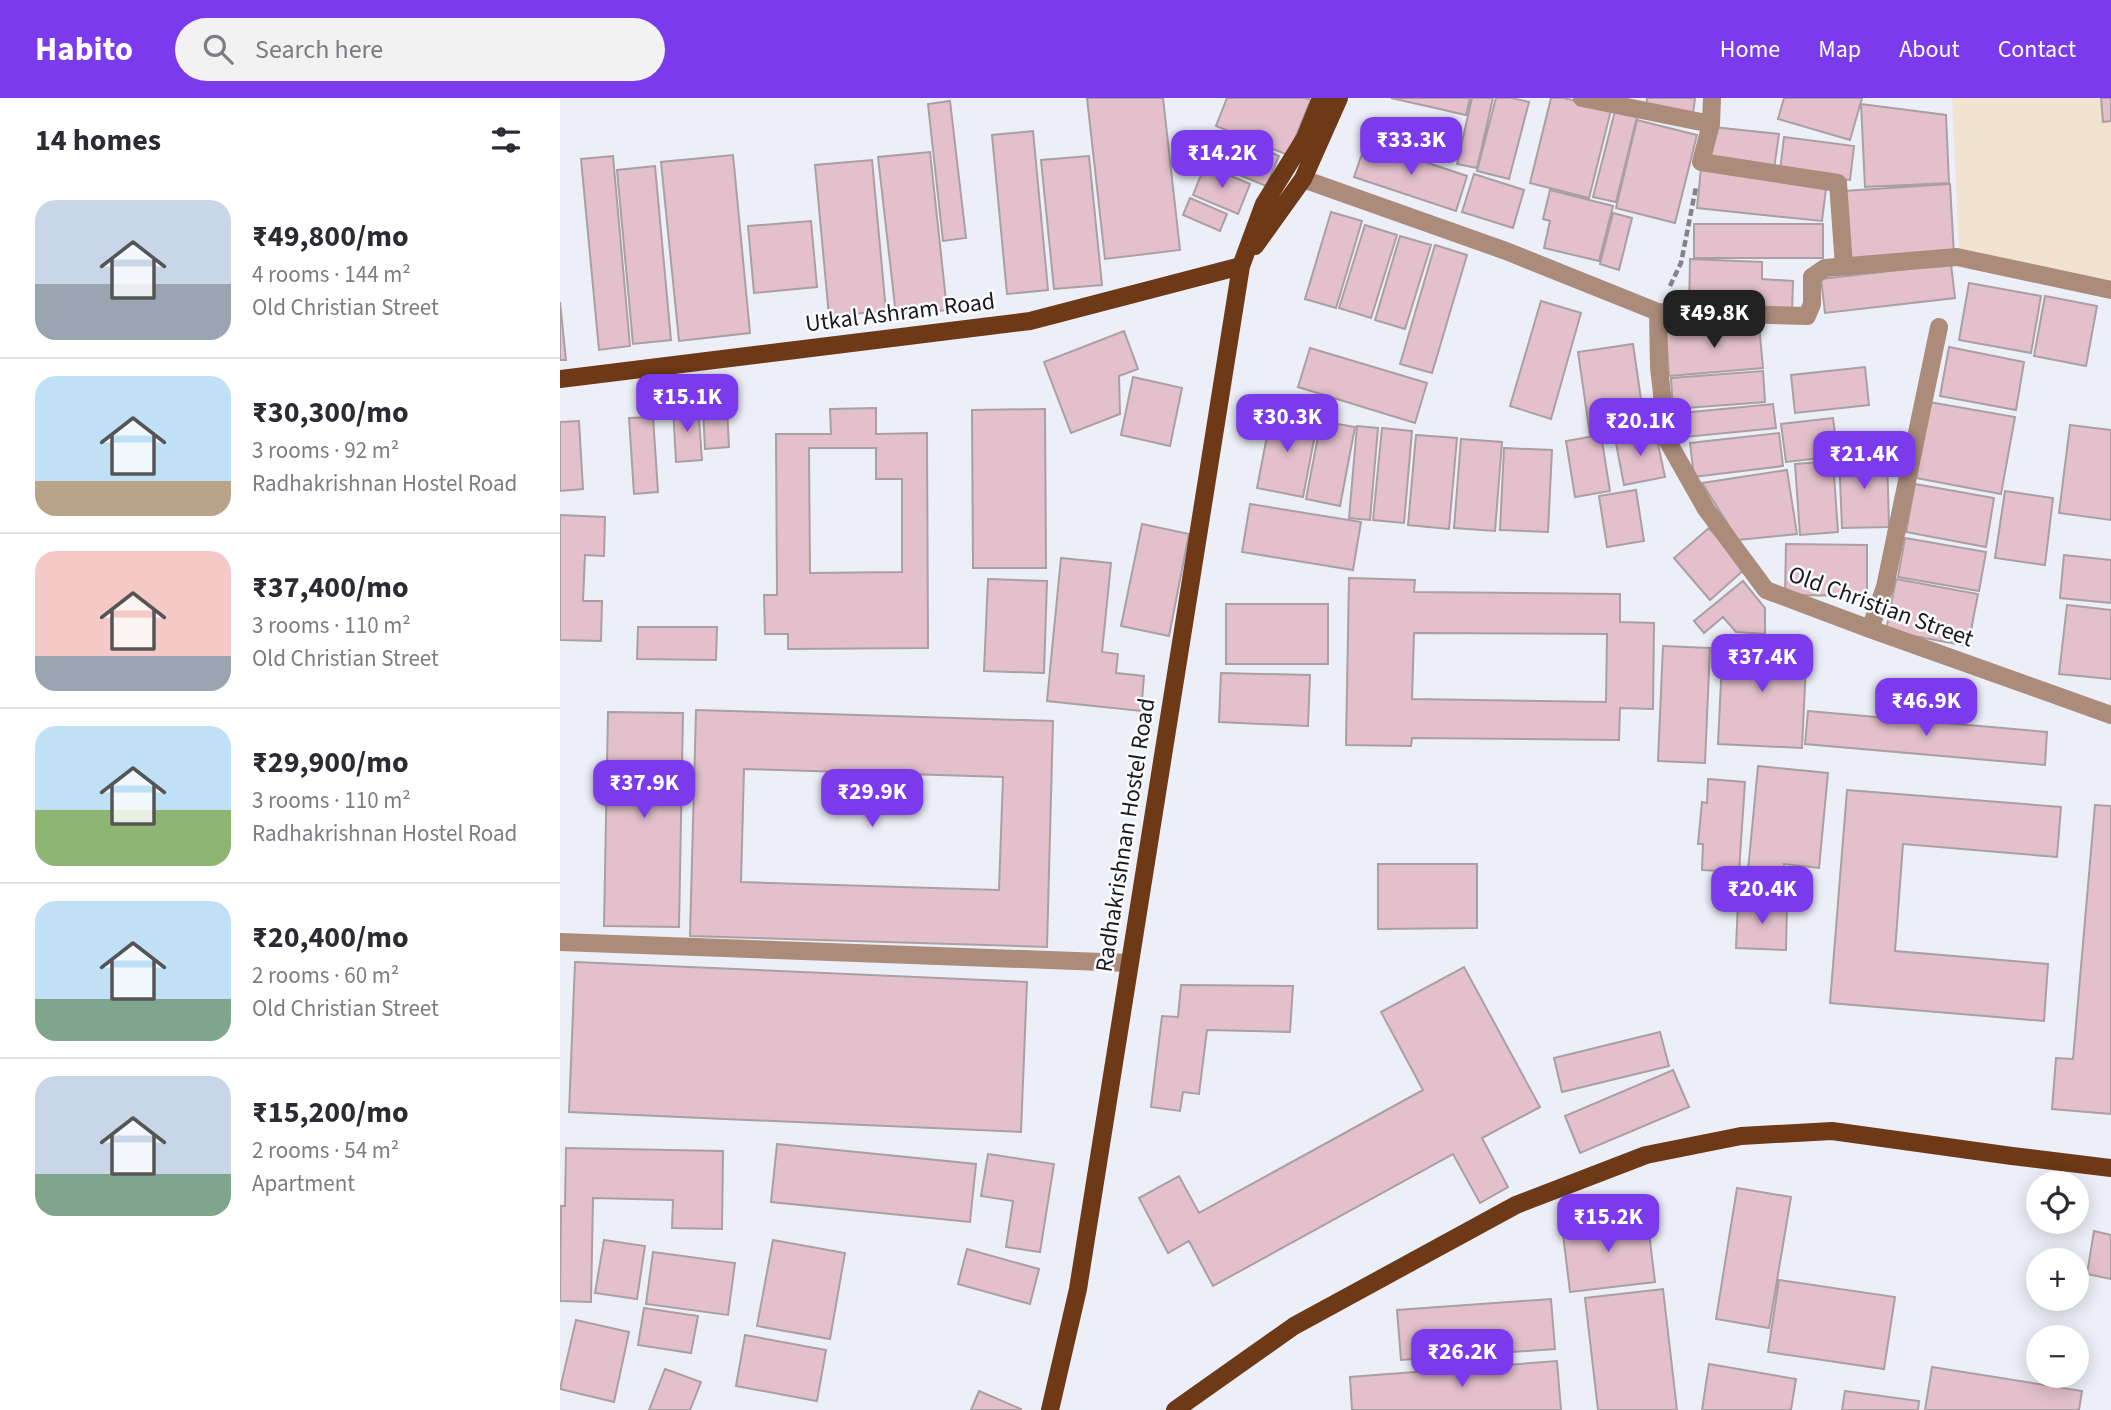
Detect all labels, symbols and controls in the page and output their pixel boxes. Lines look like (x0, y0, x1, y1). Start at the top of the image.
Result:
search box (175, 18, 665, 81)
text: Habito (35, 26, 133, 73)
icon: search (199, 30, 237, 68)
text: Search here (255, 31, 383, 68)
text: Home (1720, 32, 1780, 67)
text: Map (1818, 32, 1861, 67)
text: About (1899, 32, 1960, 67)
text: Contact (1998, 32, 2076, 67)
pin: ₹33.3K (1354, 118, 1468, 177)
text: 14 homes (35, 119, 161, 162)
icon: filters (487, 121, 525, 159)
text: ₹33.3K (1376, 123, 1446, 156)
pin: ₹14.2K (1165, 130, 1279, 190)
text: ₹14.2K (1187, 136, 1257, 169)
text: ₹49,800/mo (252, 215, 409, 258)
icon: home (91, 228, 175, 312)
text: 4 rooms · 144 m² (252, 258, 411, 291)
street label: Utkal Ashram Road (803, 283, 997, 342)
pin: ₹49.8K (1657, 290, 1771, 350)
text: Old Christian Street (252, 291, 439, 324)
text: ₹49.8K (1679, 296, 1749, 329)
pin: ₹15.1K (630, 374, 744, 434)
text: ₹15.1K (652, 380, 722, 413)
text: ₹30,300/mo (252, 391, 409, 434)
pin: ₹30.3K (1230, 394, 1344, 454)
pin: ₹20.1K (1583, 398, 1697, 458)
text: ₹30.3K (1252, 400, 1322, 433)
icon: home (91, 404, 175, 488)
text: ₹20.1K (1605, 404, 1675, 437)
pin: ₹21.4K (1807, 432, 1921, 491)
text: 3 rooms · 92 m² (252, 434, 399, 467)
text: ₹21.4K (1829, 437, 1899, 470)
text: Radhakrishnan Hostel Road (252, 467, 517, 500)
street label: Old Christian Street (1783, 557, 1978, 656)
text: ₹37,400/mo (252, 566, 409, 609)
icon: home (91, 579, 175, 663)
text: 3 rooms · 110 m² (252, 609, 411, 642)
pin: ₹37.4K (1705, 634, 1819, 694)
text: ₹37.4K (1727, 640, 1797, 673)
text: Old Christian Street (252, 642, 439, 675)
pin: ₹46.9K (1869, 678, 1983, 738)
text: ₹46.9K (1891, 684, 1961, 717)
street label: Radhakrishnan Hostel Road (1087, 696, 1164, 975)
text: ₹29,900/mo (252, 741, 409, 784)
icon: home (91, 754, 175, 838)
pin: ₹37.9K (587, 760, 701, 820)
text: ₹37.9K (609, 766, 679, 799)
pin: ₹29.9K (815, 770, 929, 829)
text: ₹29.9K (837, 775, 907, 808)
text: 3 rooms · 110 m² (252, 784, 411, 817)
text: Radhakrishnan Hostel Road (252, 817, 517, 850)
pin: ₹20.4K (1705, 866, 1819, 926)
text: ₹20.4K (1727, 872, 1797, 905)
text: ₹20,400/mo (252, 916, 409, 959)
icon: home (91, 929, 175, 1013)
text: 2 rooms · 60 m² (252, 959, 399, 992)
text: Old Christian Street (252, 992, 439, 1025)
text: ₹15,200/mo (252, 1091, 409, 1134)
icon: home (91, 1104, 175, 1188)
text: 2 rooms · 54 m² (252, 1134, 399, 1167)
text: Apartment (252, 1167, 355, 1200)
map controls (2026, 1171, 2089, 1388)
button: locate (2026, 1171, 2089, 1234)
pin: ₹15.2K (1551, 1194, 1665, 1254)
text: ₹15.2K (1573, 1200, 1643, 1233)
button: + (2026, 1248, 2089, 1311)
button: − (2026, 1325, 2089, 1388)
pin: ₹26.2K (1405, 1330, 1519, 1389)
text: ₹26.2K (1427, 1335, 1497, 1368)

